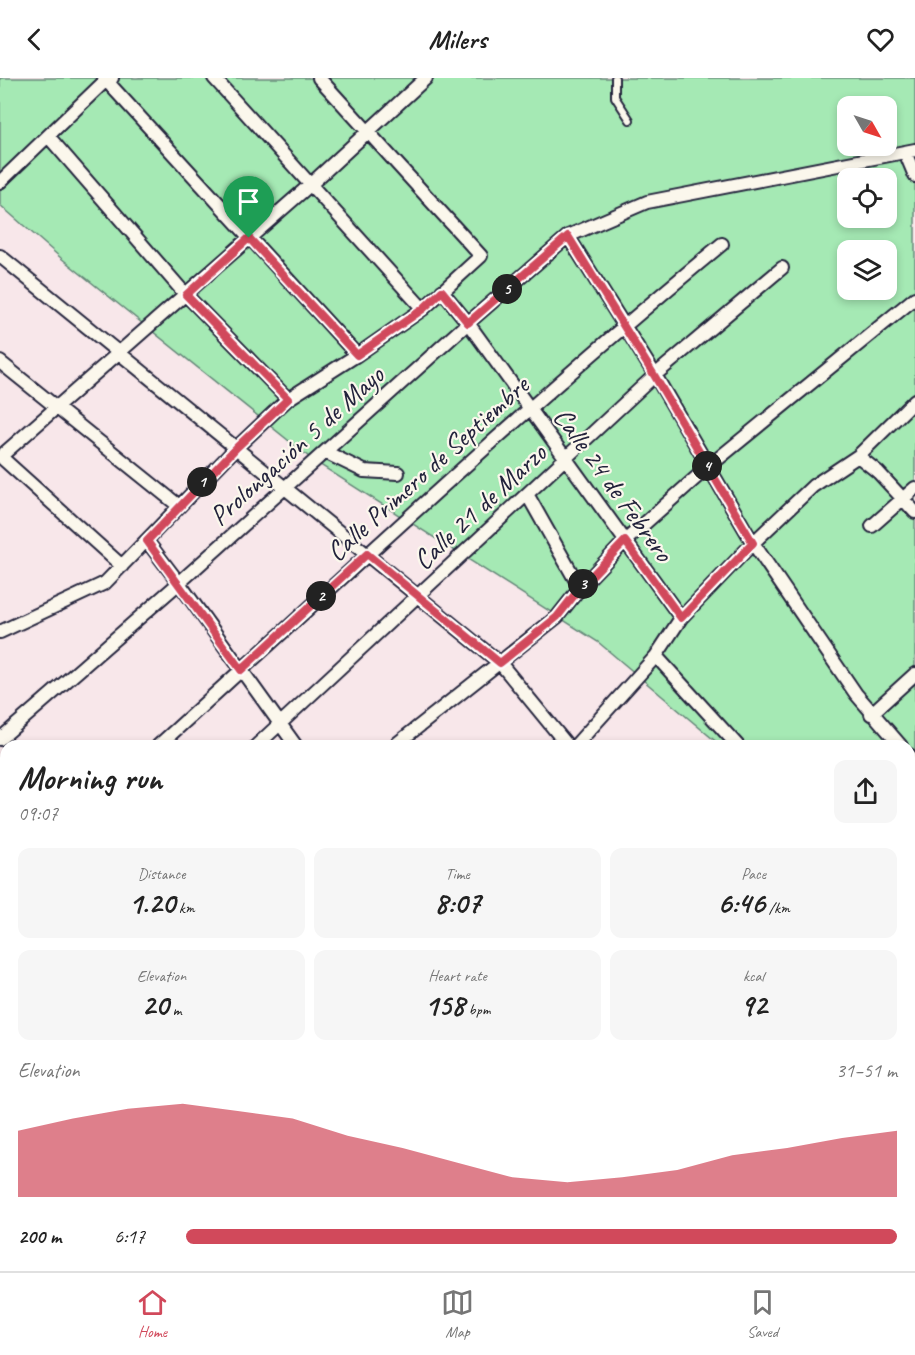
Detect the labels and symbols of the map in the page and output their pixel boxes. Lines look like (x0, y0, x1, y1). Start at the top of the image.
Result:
north arrow (837, 96, 897, 156)
pin (223, 176, 274, 238)
pin: 5 (492, 274, 522, 304)
street label: Prolongación 5 de Mayo (202, 356, 392, 533)
street label: Calle Primero de Septiembre (319, 367, 537, 569)
street label: Calle 24 de Febrero (546, 400, 683, 570)
street label: Calle 21 de Marzo (405, 434, 555, 577)
pin: 4 (692, 451, 722, 481)
pin: 1 (187, 467, 217, 497)
pin: 3 (568, 569, 598, 599)
pin: 2 (306, 581, 336, 611)

